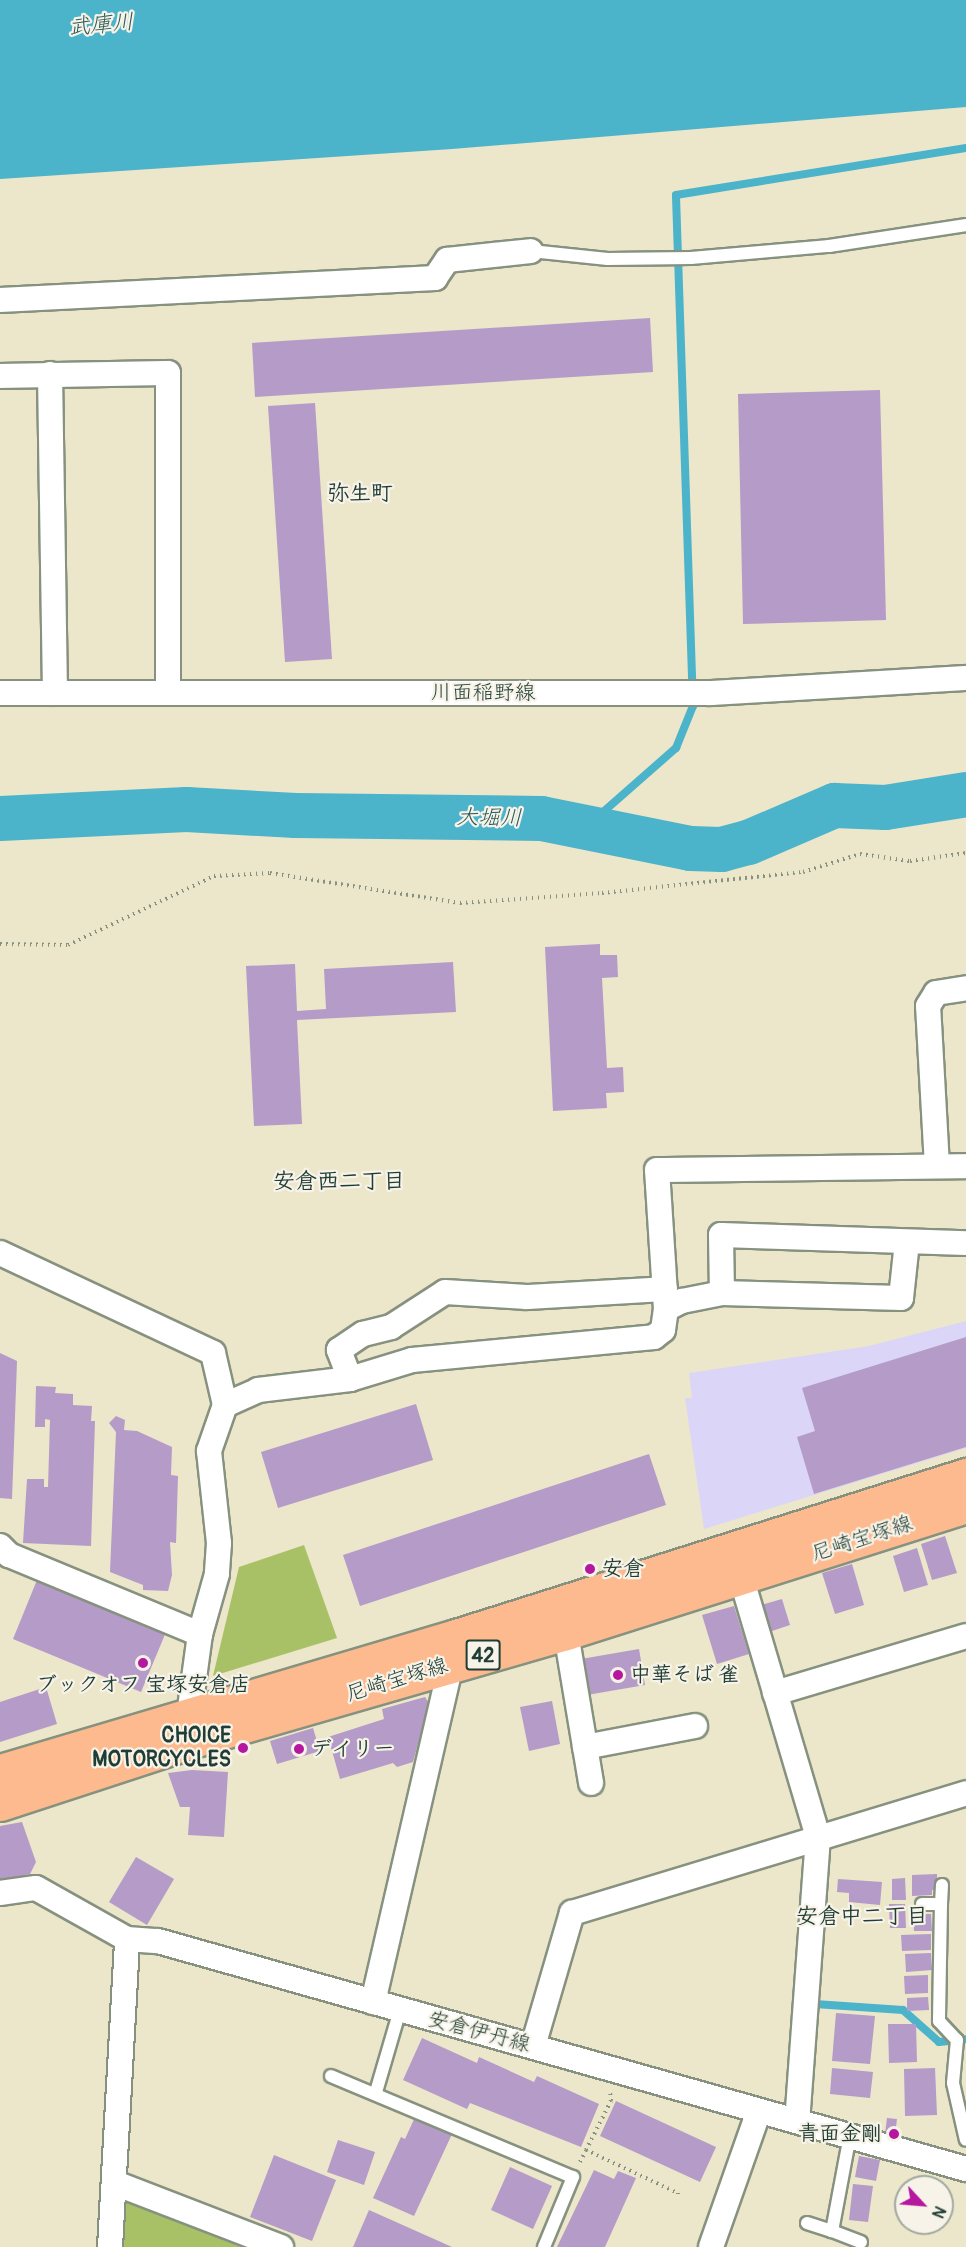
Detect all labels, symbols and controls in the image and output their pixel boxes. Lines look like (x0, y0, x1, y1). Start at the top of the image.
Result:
water label: 武庫川 (67, 9, 135, 41)
district label: 弥生町 (327, 481, 393, 507)
street label: 川面稲野線 (431, 680, 535, 706)
water label: 大堀川 (456, 804, 522, 832)
district label: 安倉西二丁目 (273, 1169, 405, 1195)
street label: 尼崎宝塚線 (808, 1511, 916, 1567)
place label: 安倉 (602, 1556, 644, 1582)
marker: 安倉 (583, 1562, 597, 1576)
road number: 42 (465, 1638, 501, 1672)
street label: 尼崎宝塚線 (343, 1653, 451, 1707)
marker: ブックオフ 宝塚安倉店 (136, 1656, 150, 1670)
place label: 中華そば 雀 (630, 1662, 740, 1688)
marker: 中華そば 雀 (611, 1668, 625, 1682)
place label: ブックオフ 宝塚安倉店 (36, 1672, 250, 1698)
place label: CHOICE MOTORCYCLES (92, 1723, 231, 1773)
place label: デイリー (311, 1736, 395, 1762)
marker: CHOICE MOTORCYCLES (236, 1741, 250, 1755)
marker: デイリー (292, 1742, 306, 1756)
district label: 安倉中二丁目 (796, 1904, 928, 1930)
street label: 安倉伊丹線 (425, 2006, 533, 2058)
place label: 青面金剛 (798, 2121, 882, 2147)
marker: 青面金剛 (887, 2127, 901, 2141)
north arrow (894, 2175, 954, 2235)
text: N (927, 2203, 950, 2221)

